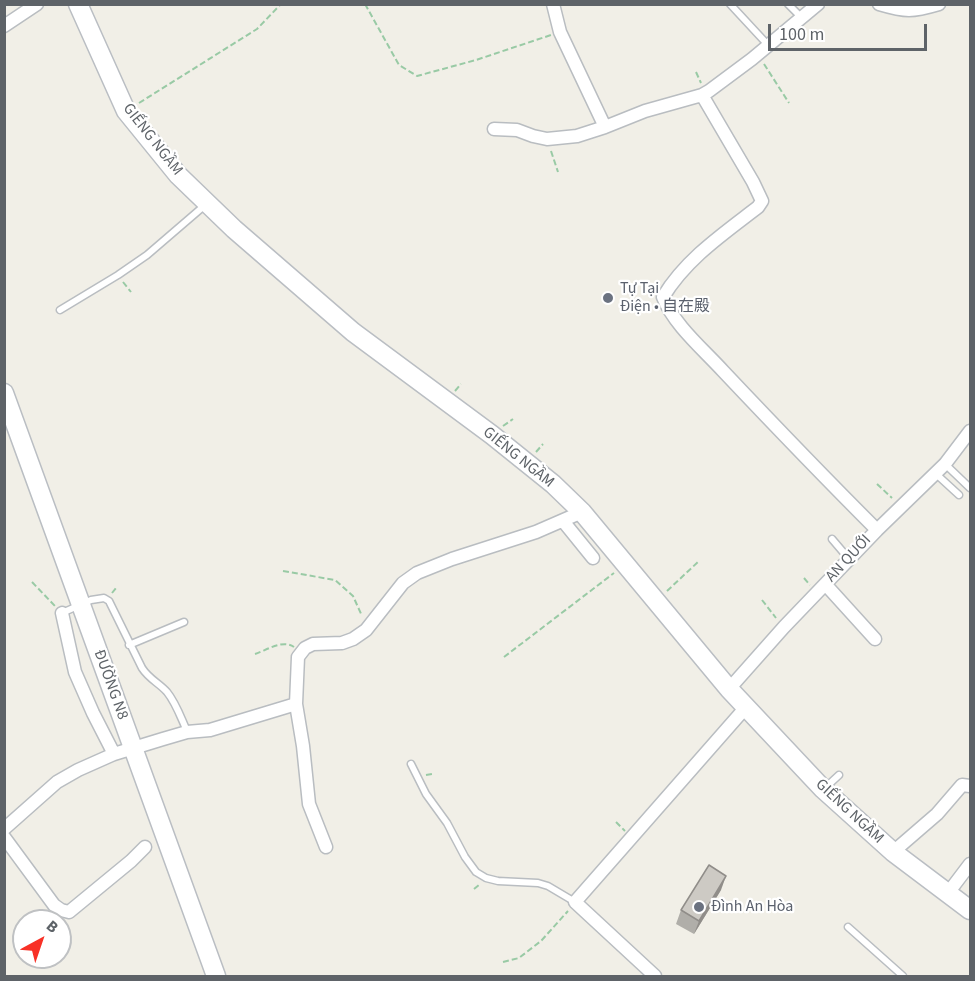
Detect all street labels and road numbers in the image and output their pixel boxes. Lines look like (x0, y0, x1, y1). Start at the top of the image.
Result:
street label: GIẾNG NGẦM (118, 100, 186, 180)
street label: GIẾNG NGẦM (478, 423, 558, 493)
street label: AN QUỚI (822, 531, 876, 587)
street label: ĐƯỜNG N8 (88, 647, 132, 723)
street label: GIẾNG NGẦM (811, 776, 887, 848)

